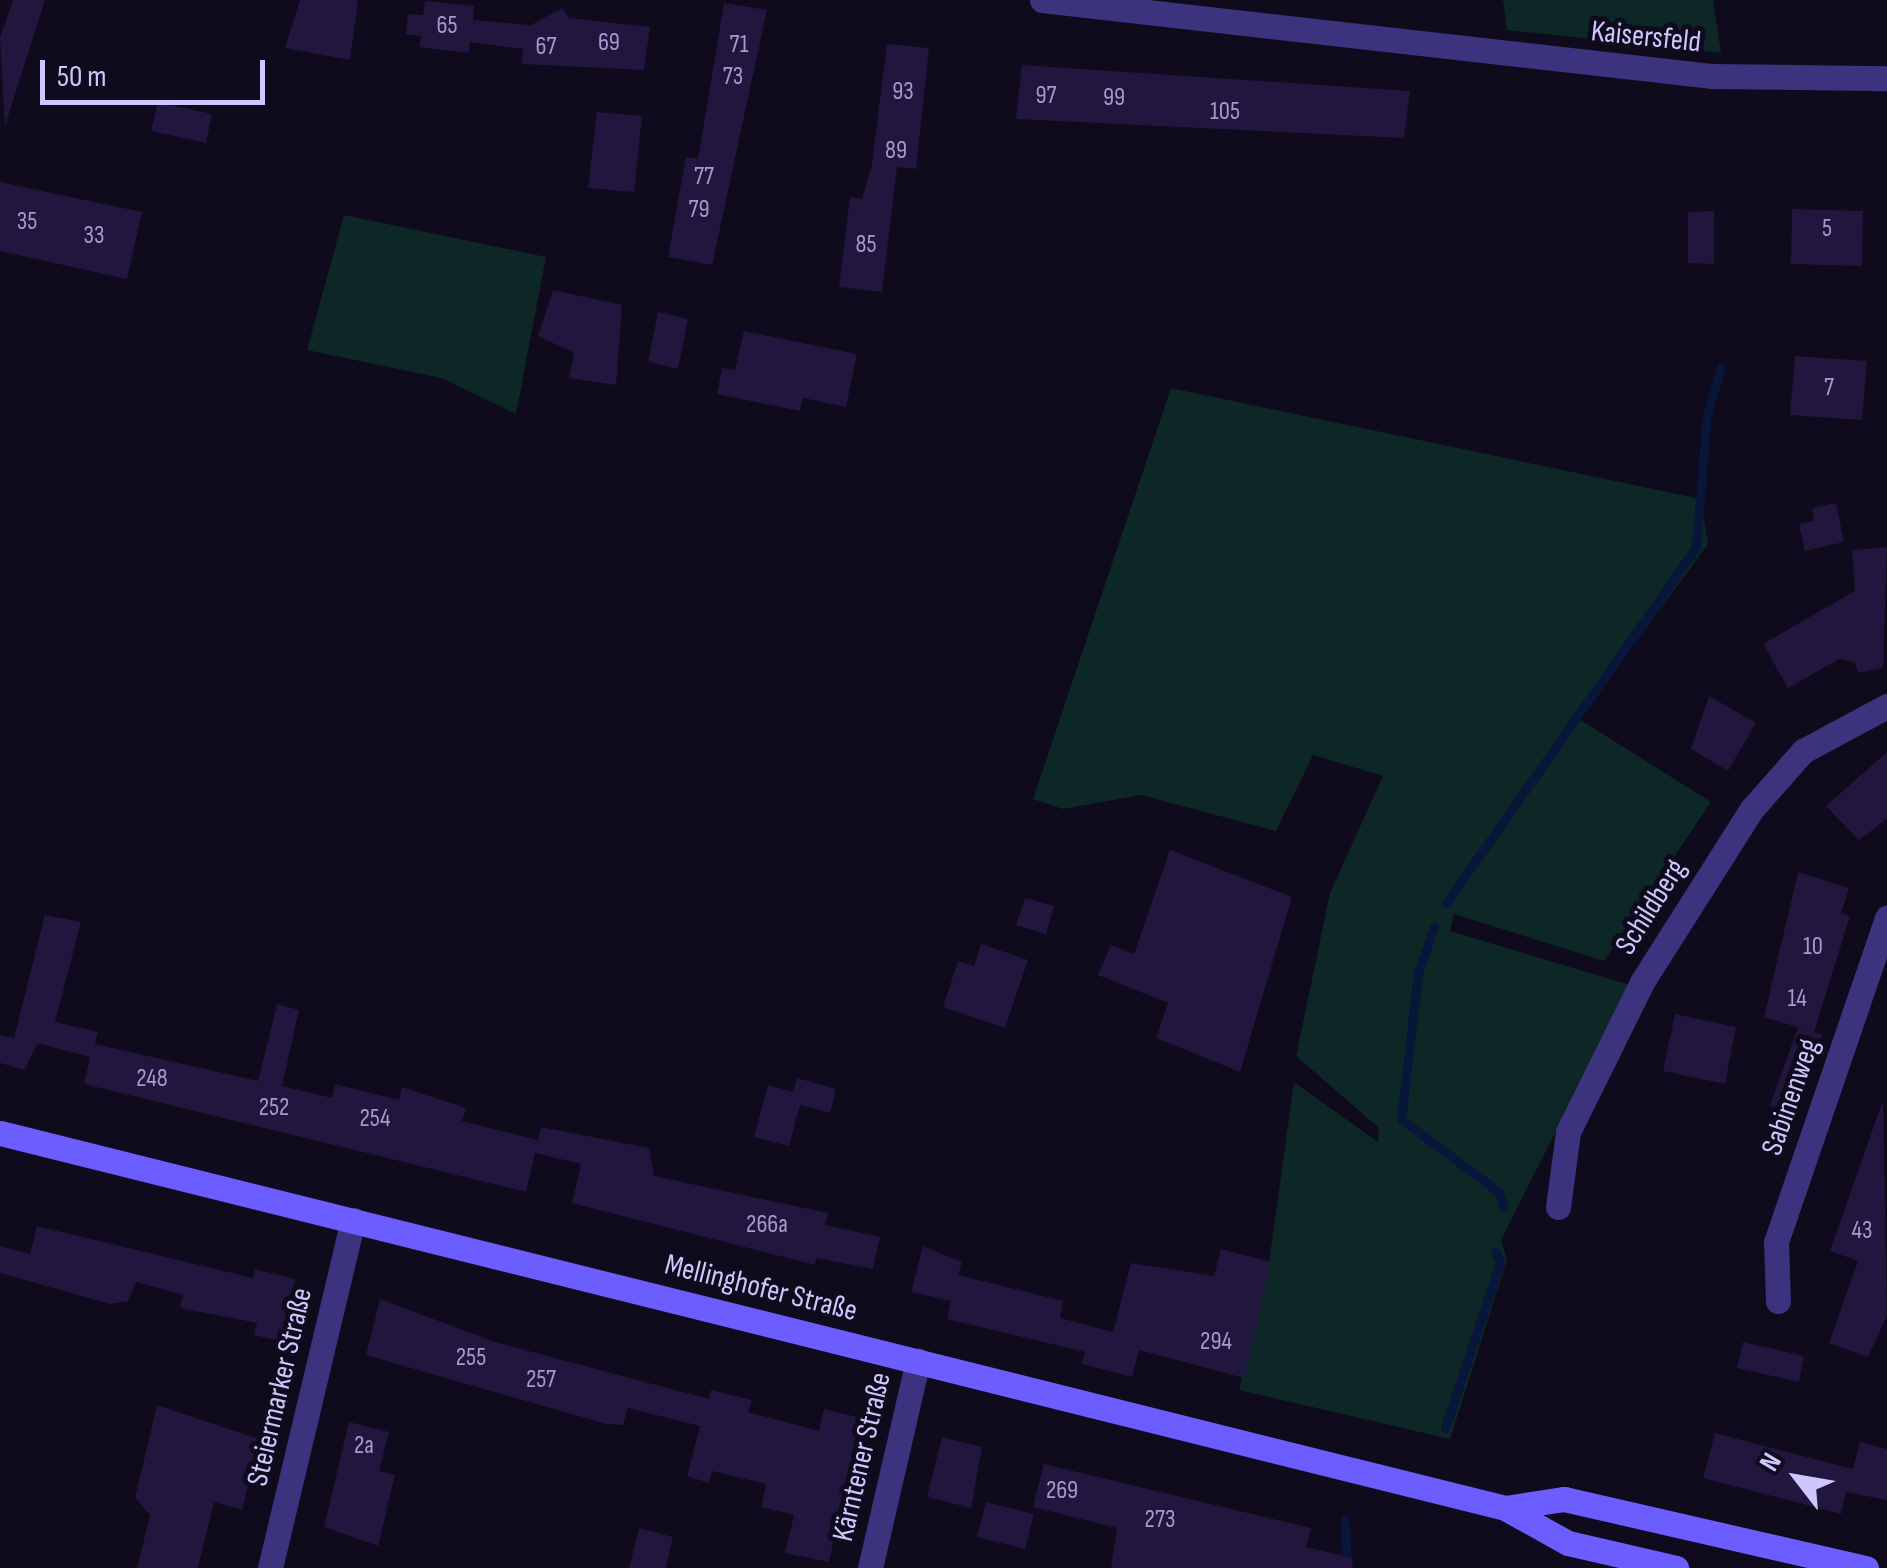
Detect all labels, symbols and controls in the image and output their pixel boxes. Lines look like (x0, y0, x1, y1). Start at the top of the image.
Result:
house number: 65 (437, 11, 457, 41)
street label: Kaisersfeld (1589, 13, 1703, 61)
house number: 69 (598, 28, 620, 58)
house number: 71 (730, 30, 748, 60)
house number: 67 (536, 32, 556, 62)
scale bar (45, 40, 270, 102)
text: 50 m (57, 59, 106, 95)
house number: 73 (723, 62, 743, 92)
house number: 93 (892, 77, 914, 107)
house number: 97 (1035, 81, 1057, 111)
house number: 99 (1103, 83, 1125, 113)
house number: 105 (1210, 97, 1240, 127)
house number: 89 (885, 136, 907, 166)
house number: 77 (694, 162, 714, 192)
house number: 79 (688, 195, 710, 225)
house number: 35 (17, 207, 37, 237)
house number: 5 (1822, 214, 1832, 244)
house number: 33 (84, 221, 104, 251)
house number: 85 (856, 230, 876, 260)
house number: 7 (1824, 373, 1834, 403)
street label: Schildberg (1608, 853, 1694, 961)
house number: 10 (1803, 932, 1823, 962)
house number: 14 (1787, 984, 1807, 1014)
street label: Sabinenweg (1754, 1034, 1828, 1160)
house number: 248 (136, 1064, 168, 1094)
house number: 252 (259, 1093, 289, 1123)
house number: 254 (360, 1104, 390, 1134)
house number: 266a (746, 1210, 788, 1240)
house number: 43 (1851, 1216, 1873, 1246)
street label: Mellinghofer Straße (661, 1247, 861, 1329)
street label: Steiermarker Straße (240, 1284, 320, 1490)
house number: 294 (1200, 1327, 1232, 1357)
house number: 255 (456, 1343, 486, 1373)
house number: 257 (526, 1365, 556, 1395)
street label: Kärntener Straße (825, 1369, 899, 1545)
north arrow (1747, 1428, 1847, 1528)
house number: 2a (354, 1431, 374, 1461)
text: N (1753, 1447, 1789, 1477)
house number: 269 (1046, 1476, 1078, 1506)
house number: 273 (1145, 1505, 1175, 1535)

